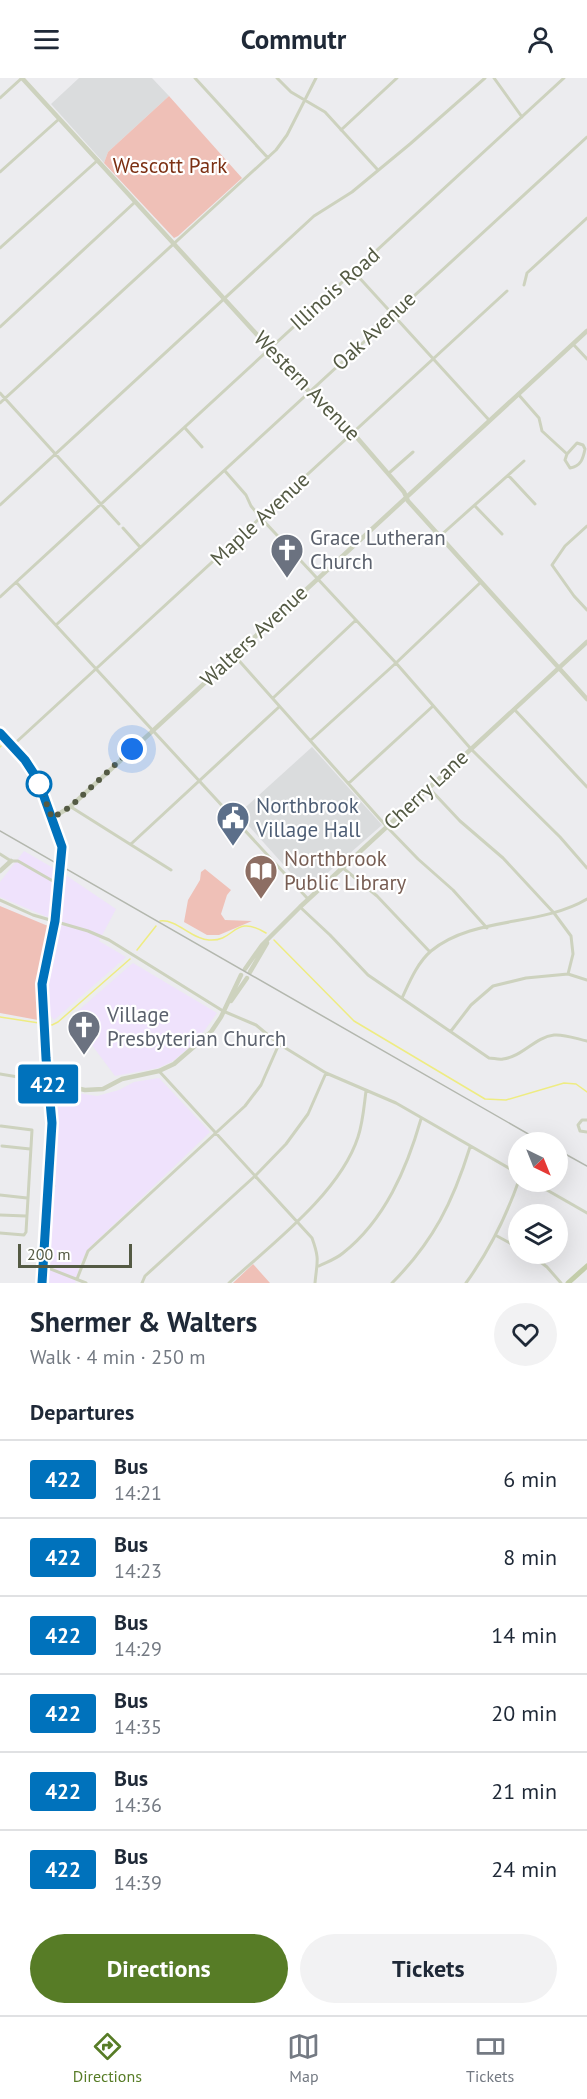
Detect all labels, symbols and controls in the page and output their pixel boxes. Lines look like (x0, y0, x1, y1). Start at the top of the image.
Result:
text: Commutr (241, 22, 346, 56)
icon: menu (30, 23, 63, 56)
icon: person (524, 23, 557, 56)
park label: Wescott Park (113, 152, 227, 179)
street label: Illinois Road (284, 241, 385, 336)
street label: Oak Avenue (326, 285, 421, 376)
street label: Western Avenue (248, 325, 367, 446)
street label: Maple Avenue (204, 466, 315, 571)
place label: Grace Lutheran Church (310, 524, 446, 575)
church icon: Grace Lutheran Church (269, 532, 305, 579)
street label: Walters Avenue (194, 579, 313, 692)
your location (117, 734, 147, 764)
street label: Cherry Lane (378, 744, 474, 836)
unlabelled marker (26, 771, 52, 797)
place label: Northbrook Village Hall (255, 792, 361, 843)
public building icon: Northbrook Village Hall (215, 800, 251, 847)
place label: Northbrook Public Library (284, 845, 407, 896)
library icon: Northbrook Public Library (243, 853, 279, 900)
place label: Village Presbyterian Church (106, 1001, 286, 1052)
church icon: Village Presbyterian Church (66, 1009, 102, 1056)
line badge: 422 (14, 1064, 82, 1104)
text: 422 (30, 1071, 66, 1098)
north arrow (508, 1132, 568, 1192)
map controls (508, 1132, 568, 1264)
button: layers (508, 1204, 568, 1264)
scale bar (18, 1241, 132, 1268)
text: 200 m (27, 1244, 70, 1264)
text: Shermer & Walters (30, 1303, 257, 1340)
button: heart (494, 1303, 557, 1366)
text: Walk · 4 min · 250 m (30, 1344, 206, 1370)
text: Departures (30, 1398, 134, 1426)
text: Bus (114, 1452, 148, 1480)
text: 6 min (503, 1465, 557, 1493)
text: 422 (45, 1466, 81, 1493)
text: 14:21 (114, 1480, 162, 1506)
text: Bus (114, 1530, 148, 1558)
text: 8 min (503, 1543, 557, 1571)
text: 422 (45, 1544, 81, 1571)
text: 14:23 (114, 1558, 162, 1584)
text: Bus (114, 1608, 148, 1636)
text: 14 min (491, 1621, 557, 1649)
text: 422 (45, 1622, 81, 1649)
text: 14:29 (114, 1636, 162, 1662)
text: Bus (114, 1686, 148, 1714)
text: 20 min (491, 1699, 557, 1727)
text: 422 (45, 1700, 81, 1727)
text: 14:35 (114, 1714, 162, 1740)
text: Bus (114, 1764, 148, 1792)
text: 21 min (491, 1777, 557, 1805)
text: 422 (45, 1778, 81, 1805)
text: 14:36 (114, 1792, 162, 1818)
text: Bus (114, 1842, 148, 1870)
text: 24 min (491, 1855, 557, 1883)
text: 422 (45, 1856, 81, 1883)
text: 14:39 (114, 1870, 162, 1896)
button: Directions (30, 1934, 288, 2003)
button: Tickets (300, 1934, 557, 2003)
tab: Directions (73, 2030, 142, 2086)
tab: Map (287, 2030, 320, 2086)
tab: Tickets (466, 2030, 514, 2086)

